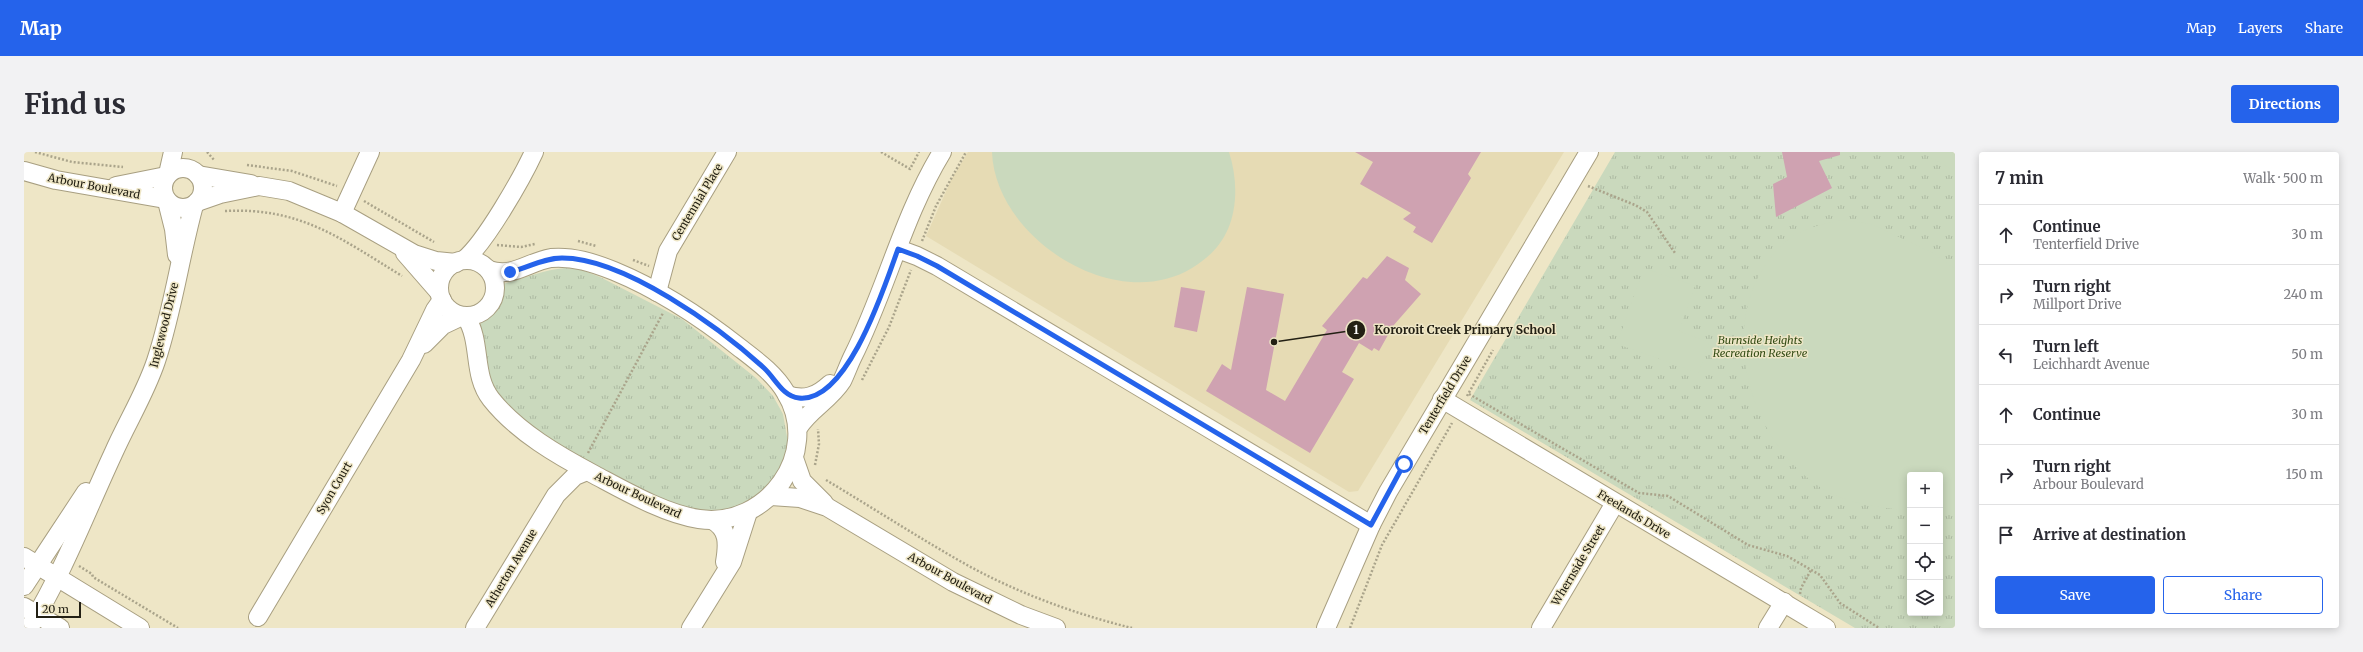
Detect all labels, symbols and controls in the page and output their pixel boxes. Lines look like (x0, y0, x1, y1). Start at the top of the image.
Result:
text: Map (20, 16, 62, 40)
text: Map (2186, 19, 2216, 37)
text: Layers (2238, 19, 2283, 37)
text: Share (2305, 19, 2343, 37)
button: Directions (2231, 85, 2339, 123)
text: Find us (24, 86, 126, 122)
street label: Centennial Place (669, 161, 726, 243)
text: 7 min (1995, 167, 2044, 189)
street label: Arbour Boulevard (46, 170, 142, 202)
text: Walk · 500 m (2243, 170, 2323, 187)
text: Continue (2033, 217, 2101, 236)
icon: ahead (1995, 224, 2017, 246)
text: 30 m (2291, 226, 2323, 243)
text: Tenterfield Drive (2033, 236, 2139, 253)
route end (501, 263, 519, 281)
text: Turn right (2033, 277, 2111, 296)
street label: Inglewood Drive (147, 281, 181, 369)
icon: right (1995, 284, 2017, 306)
text: 240 m (2283, 286, 2323, 303)
text: Millport Drive (2033, 296, 2122, 313)
callout: Kororoit Creek Primary School (1346, 318, 1563, 342)
text: 1 (1353, 322, 1359, 337)
text: Kororoit Creek Primary School (1374, 322, 1556, 337)
park label: Burnside Heights Recreation Reserve (1713, 333, 1808, 360)
text: Turn left (2033, 337, 2099, 356)
icon: left (1995, 344, 2017, 366)
text: 50 m (2291, 346, 2323, 363)
street label: Tenterfield Drive (1416, 353, 1474, 437)
text: Leichhardt Avenue (2033, 356, 2150, 373)
icon: ahead (1995, 404, 2017, 426)
text: Continue (2033, 405, 2101, 424)
text: 30 m (2291, 406, 2323, 423)
route start (1395, 455, 1413, 473)
text: Turn right (2033, 457, 2111, 476)
street label: Syon Court (313, 459, 355, 517)
icon: right (1995, 464, 2017, 486)
text: 150 m (2286, 466, 2323, 483)
street label: Arbour Boulevard (592, 468, 684, 521)
map controls (1907, 472, 1943, 616)
button: + (1907, 472, 1943, 508)
text: Arbour Boulevard (2033, 476, 2144, 493)
street label: Freelands Drive (1595, 487, 1673, 541)
button: − (1907, 508, 1943, 544)
street label: Whernside Street (1548, 521, 1608, 609)
icon: arrive (1995, 524, 2017, 546)
text: Arrive at destination (2033, 525, 2186, 544)
street label: Atherton Avenue (482, 526, 540, 610)
button: locate (1907, 544, 1943, 580)
street label: Arbour Boulevard (905, 549, 995, 607)
button: Save (1995, 576, 2155, 614)
button: Share (2163, 576, 2323, 614)
button: layers (1907, 580, 1943, 616)
scale bar (36, 600, 81, 619)
text: 20 m (42, 602, 69, 616)

